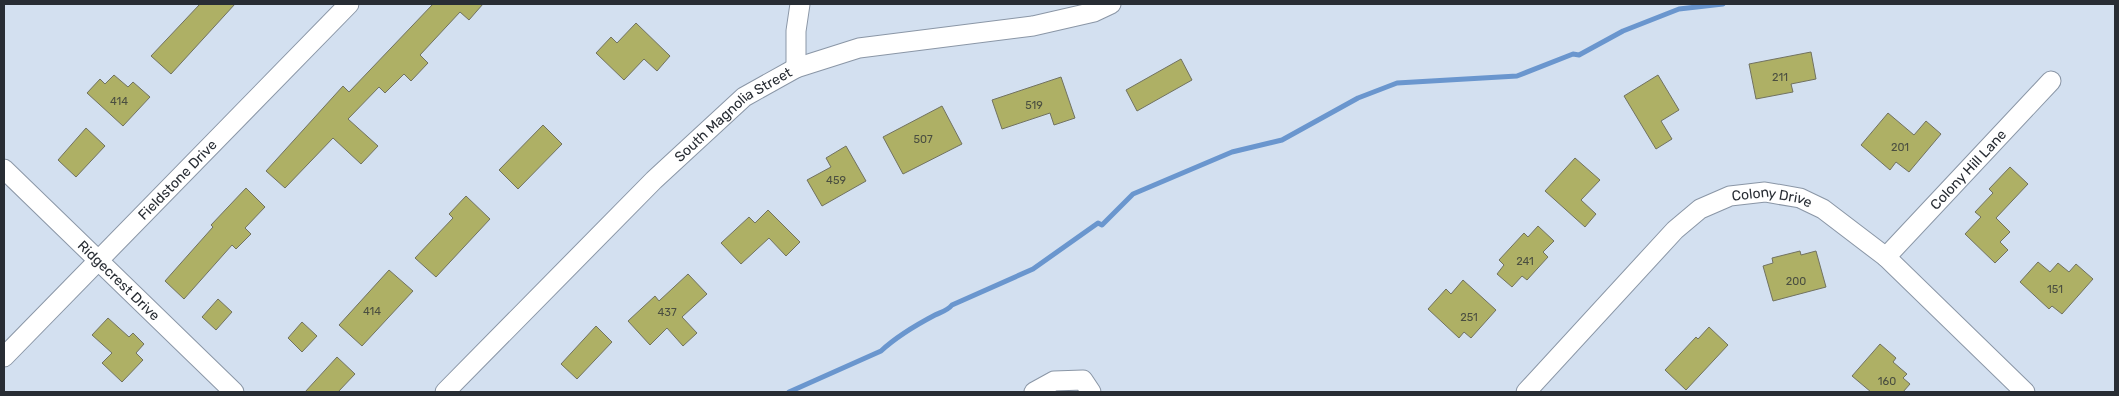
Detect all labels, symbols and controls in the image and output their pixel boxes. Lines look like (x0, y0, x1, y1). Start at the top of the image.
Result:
street label: South Magnolia Street (671, 64, 795, 166)
house number: 211 (1772, 71, 1788, 84)
house number: 414 (110, 95, 128, 108)
house number: 519 (1025, 99, 1043, 112)
street label: Colony Hill Lane (1927, 126, 2010, 213)
house number: 507 (913, 133, 933, 146)
street label: Fieldstone Drive (135, 136, 221, 224)
house number: 201 (1891, 141, 1909, 154)
house number: 459 (826, 174, 846, 187)
street label: Colony Drive (1731, 184, 1815, 212)
street label: Ridgecrest Drive (74, 237, 163, 324)
house number: 241 (1516, 255, 1534, 268)
house number: 200 (1786, 275, 1806, 288)
house number: 151 (2047, 283, 2063, 296)
house number: 414 (363, 305, 381, 318)
house number: 437 (657, 306, 677, 319)
house number: 251 (1460, 311, 1478, 324)
house number: 160 (1878, 375, 1896, 388)

